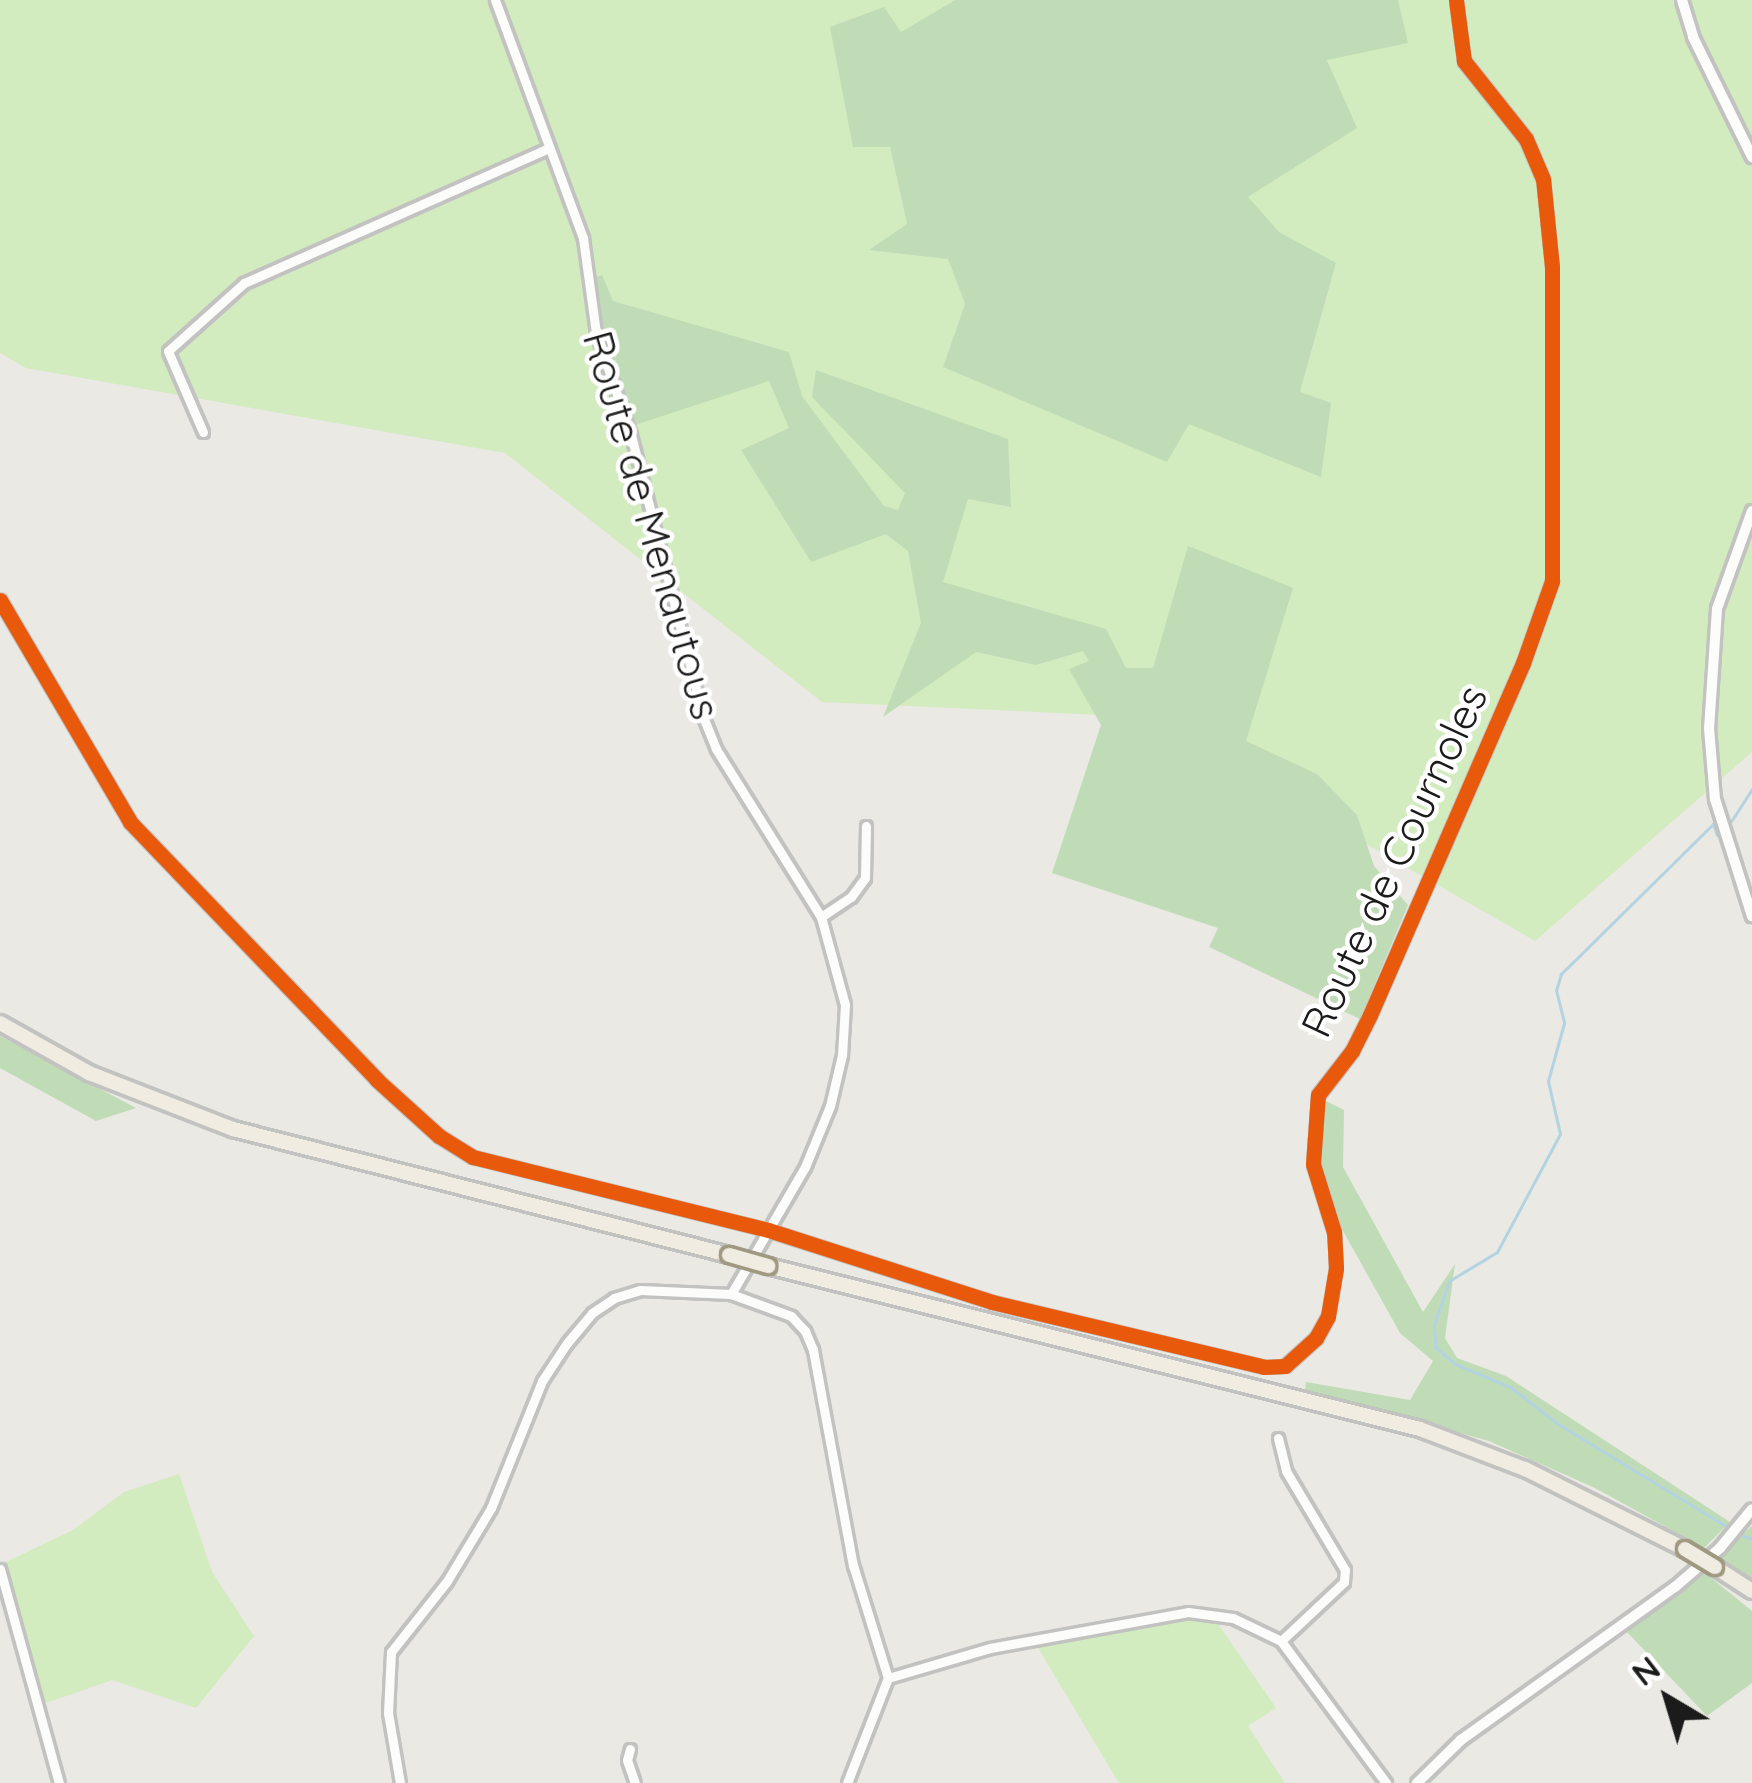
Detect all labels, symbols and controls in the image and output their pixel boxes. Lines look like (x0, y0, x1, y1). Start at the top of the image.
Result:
street label: Route de Menautous (572, 325, 732, 725)
street label: Route de Cournoles (1290, 677, 1498, 1045)
north arrow (1608, 1639, 1728, 1759)
text: N (1623, 1647, 1668, 1694)

